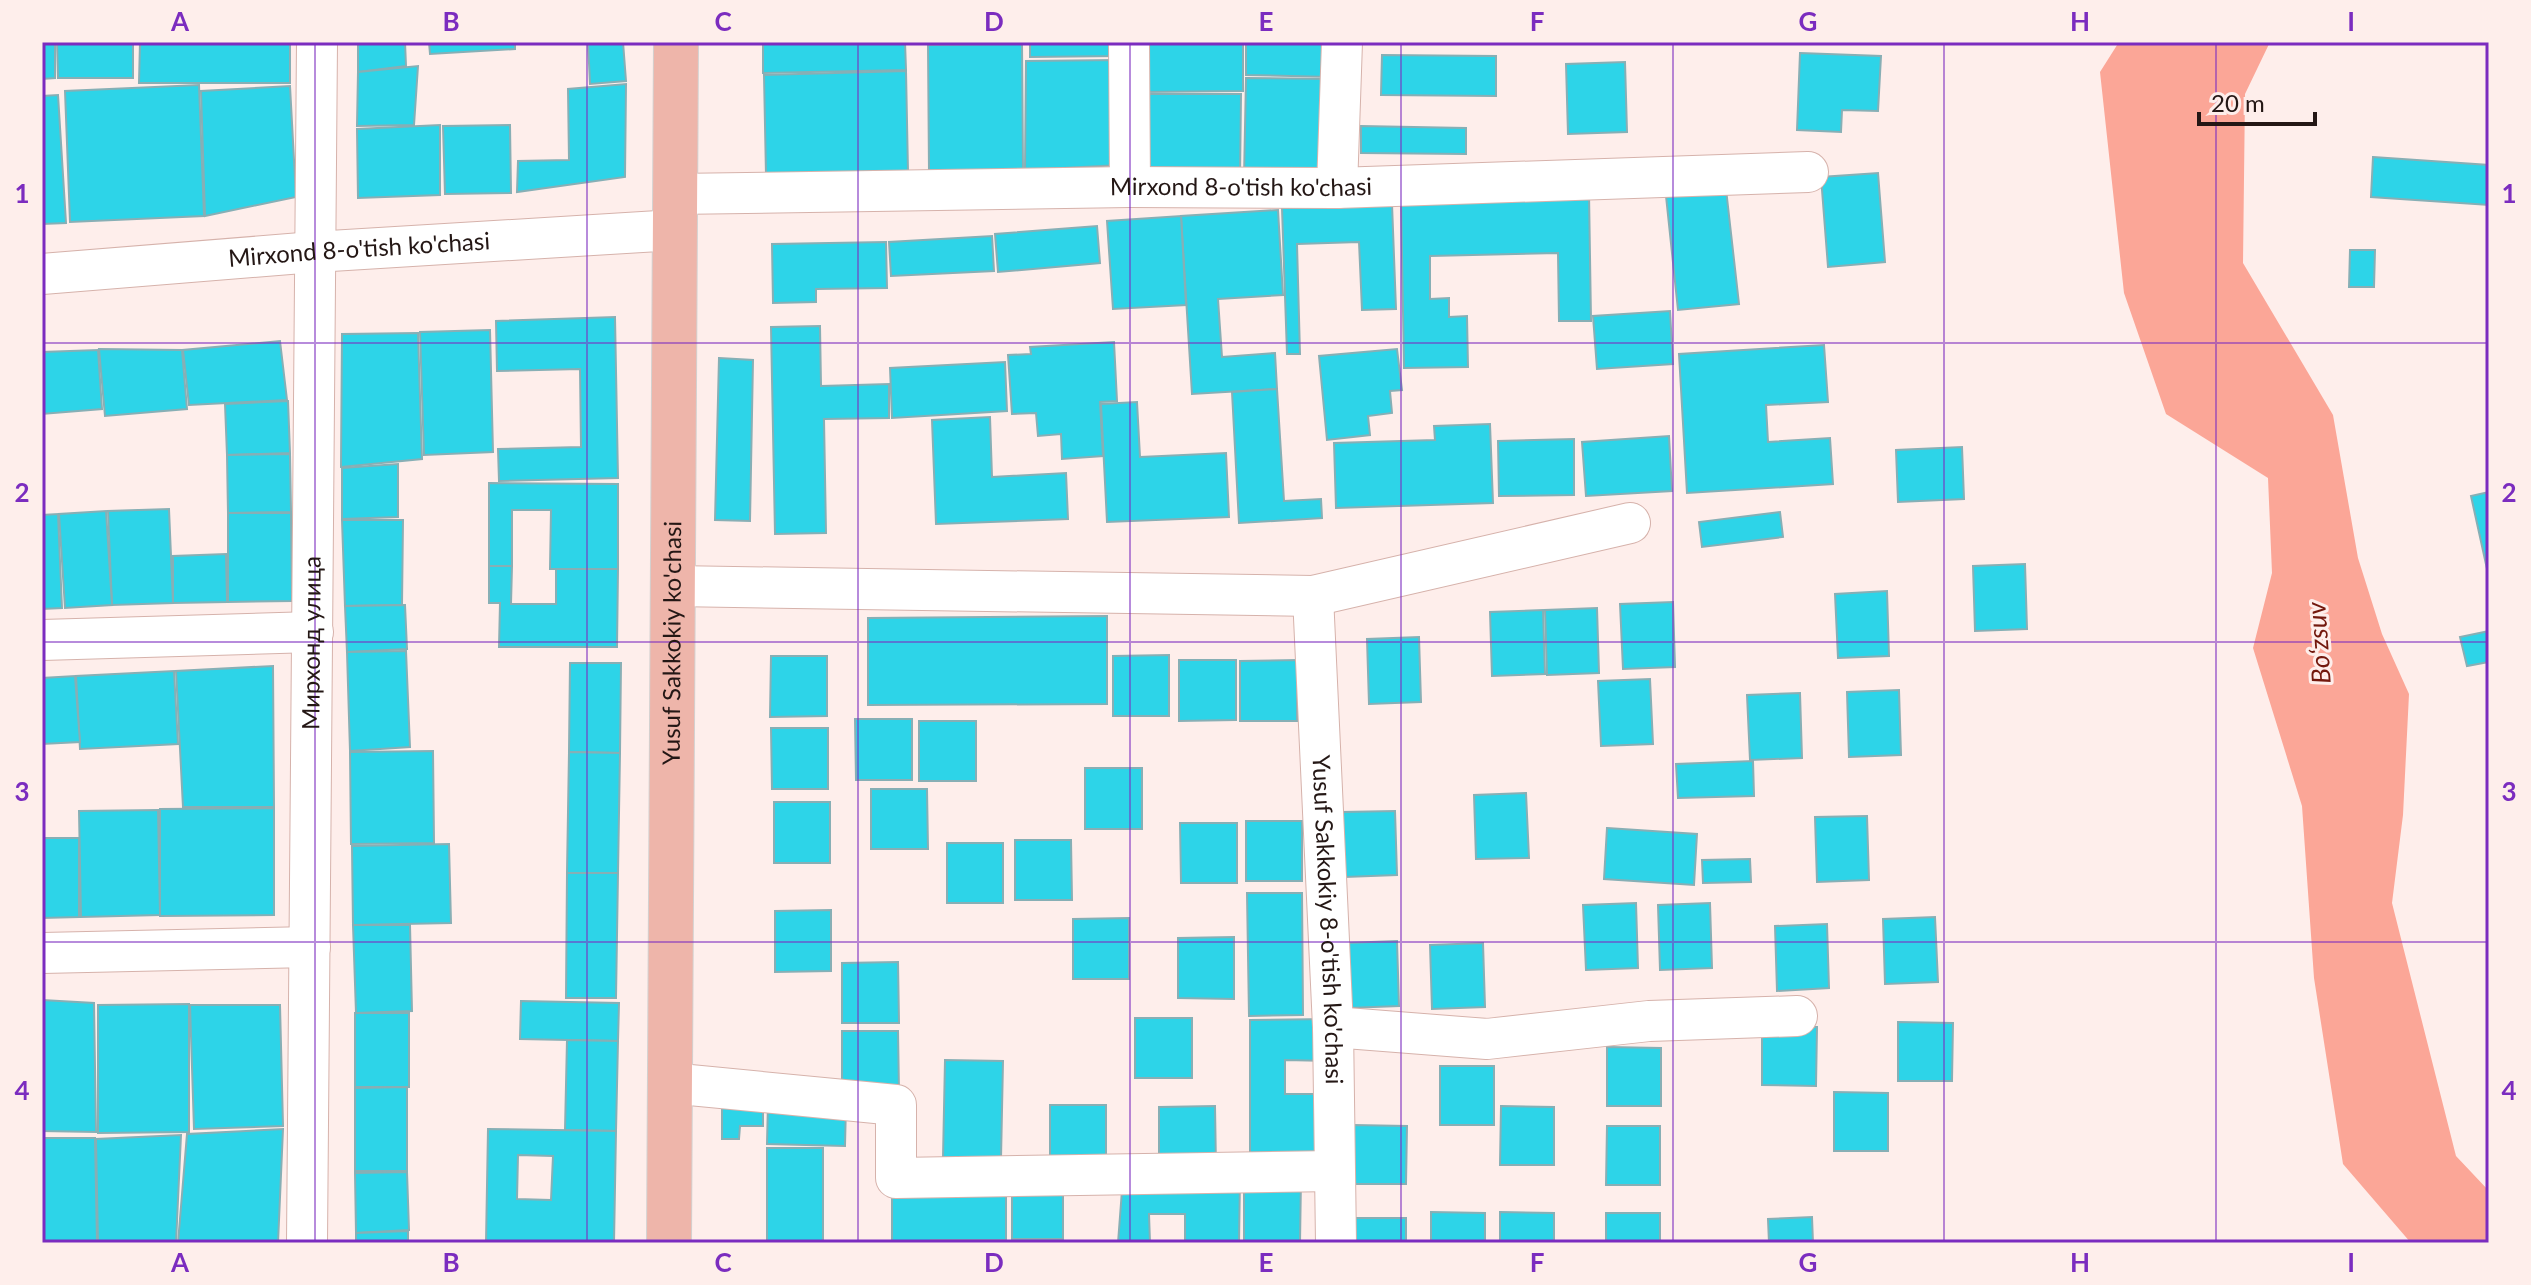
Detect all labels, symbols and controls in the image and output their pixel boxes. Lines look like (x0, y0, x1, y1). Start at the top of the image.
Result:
text: A (170, 5, 190, 37)
text: B (442, 5, 460, 37)
text: C (714, 5, 732, 37)
text: D (984, 5, 1004, 37)
text: E (1259, 5, 1273, 37)
text: F (1530, 5, 1544, 37)
text: G (1799, 5, 1817, 37)
text: H (2070, 5, 2090, 37)
text: I (2347, 5, 2355, 37)
scale bar (2199, 76, 2315, 126)
text: 20 m (2211, 88, 2265, 117)
street label: Mirxond 8-o'tish ko'chasi (1110, 171, 1373, 201)
text: 1 (14, 177, 30, 209)
text: 1 (2501, 177, 2517, 209)
street label: Mirxond 8-o'tish ko'chasi (227, 225, 491, 272)
text: 2 (14, 476, 30, 508)
text: 2 (2501, 476, 2517, 508)
street label: Yusuf Sakkokiy ko'chasi (656, 521, 686, 765)
street label: Мирхонд улица (295, 556, 326, 730)
water label: Boʻzsuv (2299, 601, 2337, 685)
street label: Yusuf Sakkokiy 8-o'tish ko'chasi (1307, 754, 1350, 1085)
text: 3 (14, 775, 30, 807)
text: 3 (2501, 775, 2517, 807)
text: 4 (14, 1074, 30, 1106)
text: 4 (2501, 1074, 2517, 1106)
text: A (170, 1246, 190, 1278)
text: B (442, 1246, 460, 1278)
text: C (714, 1246, 732, 1278)
text: D (984, 1246, 1004, 1278)
text: E (1259, 1246, 1273, 1278)
text: F (1530, 1246, 1544, 1278)
text: G (1799, 1246, 1817, 1278)
text: H (2070, 1246, 2090, 1278)
text: I (2347, 1246, 2355, 1278)

